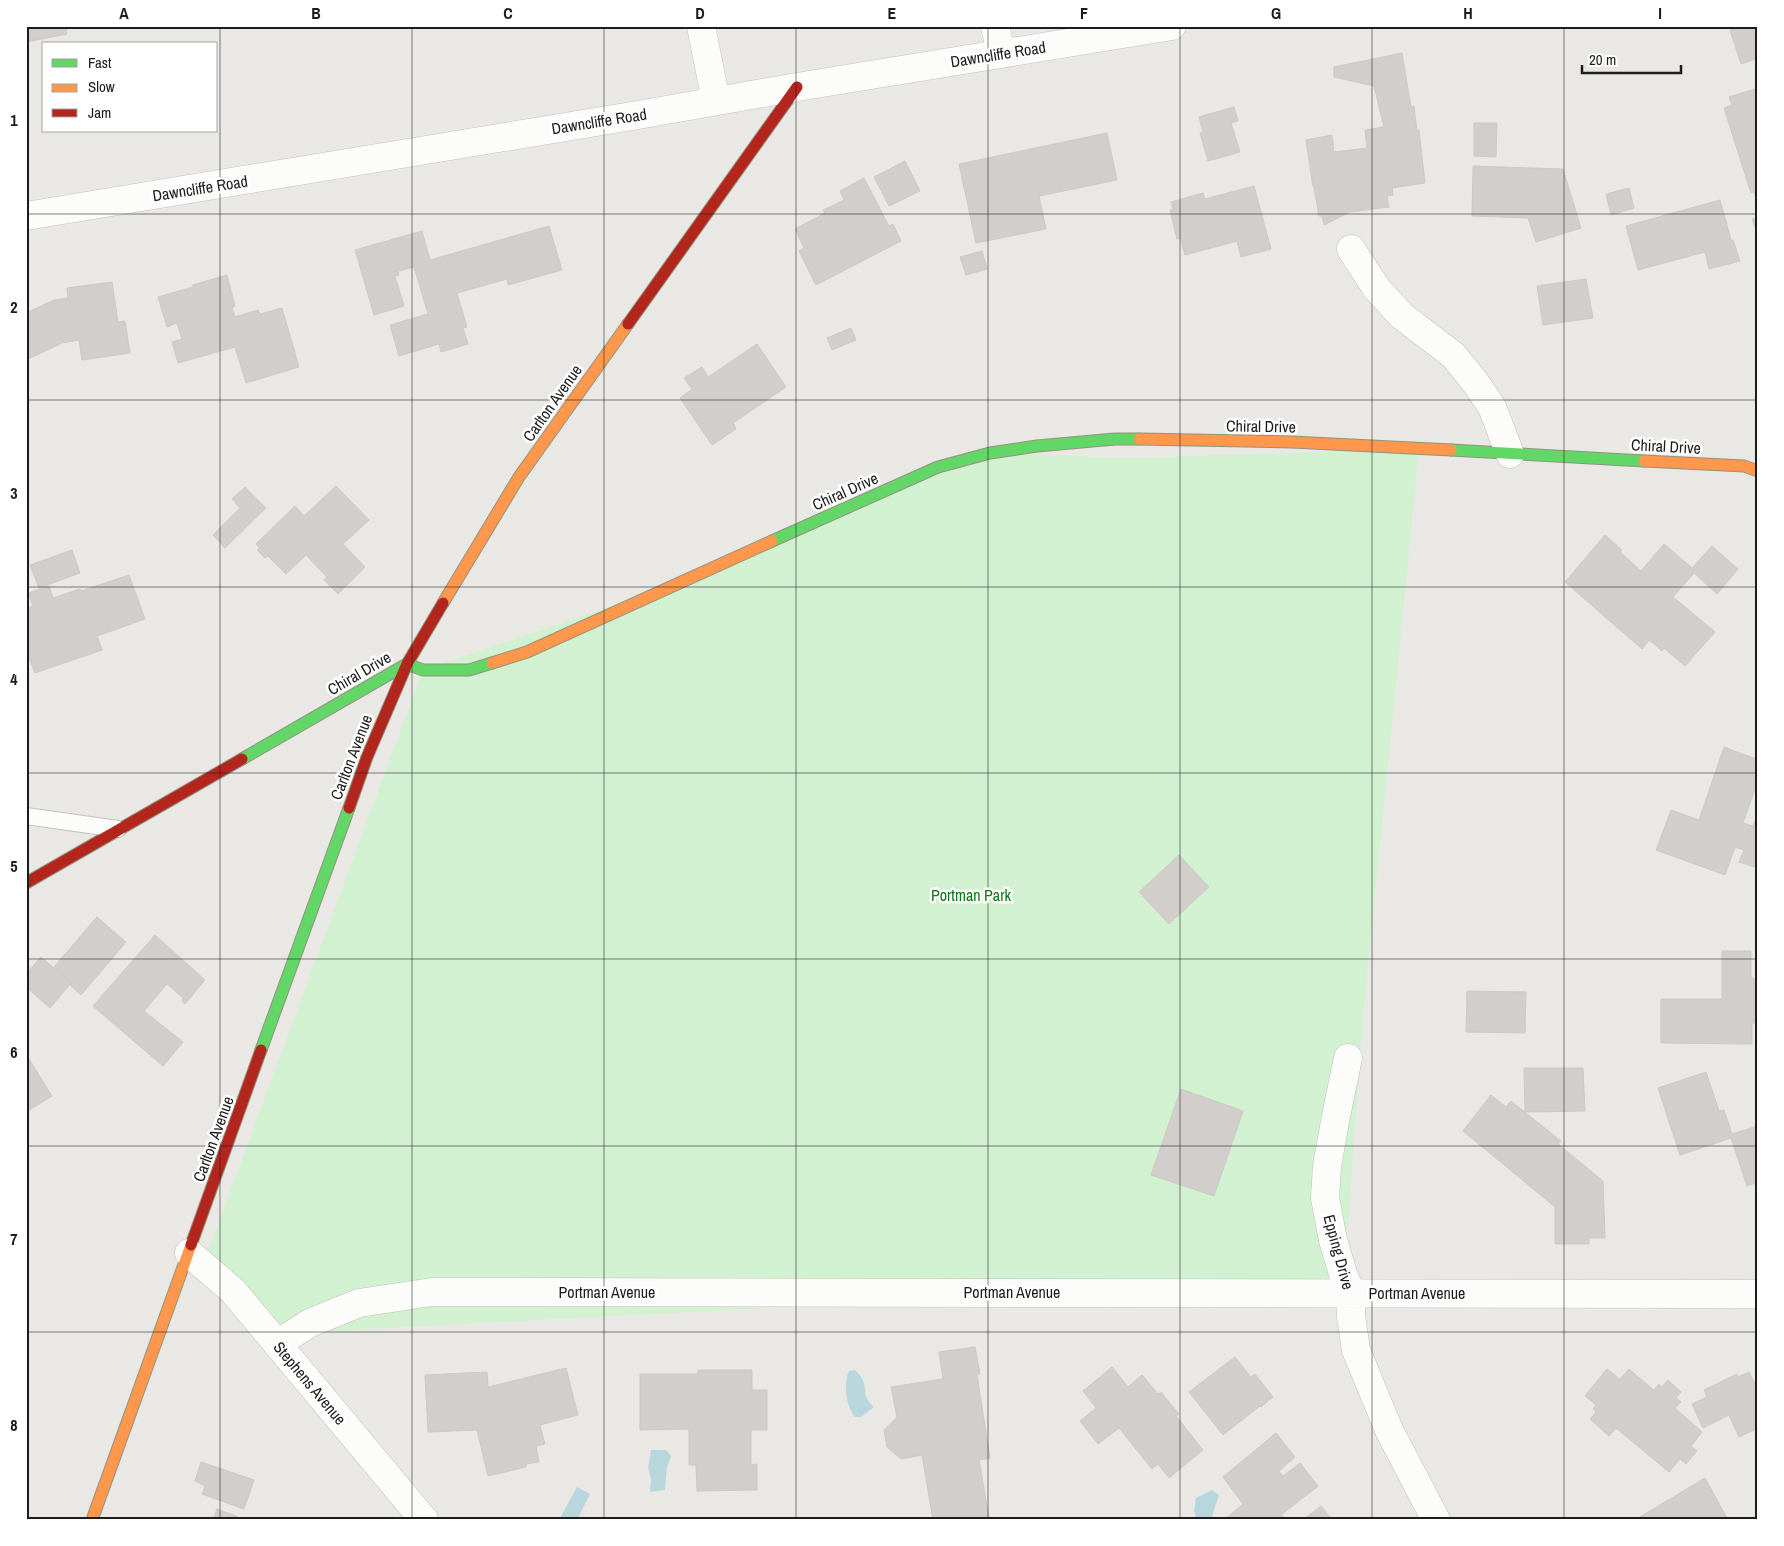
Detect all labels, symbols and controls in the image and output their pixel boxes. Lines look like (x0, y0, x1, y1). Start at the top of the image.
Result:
text: A (119, 2, 129, 24)
text: B (311, 2, 321, 24)
text: C (503, 2, 513, 24)
text: D (695, 2, 705, 24)
text: E (888, 2, 897, 24)
text: F (1080, 2, 1088, 24)
text: G (1271, 2, 1281, 24)
text: H (1463, 2, 1473, 24)
text: I (1658, 2, 1662, 24)
street label: Dawncliffe Road (949, 36, 1047, 72)
legend (42, 42, 218, 132)
scale bar (1582, 42, 1680, 74)
text: 20 m (1589, 49, 1616, 70)
text: Fast (88, 52, 112, 73)
text: Slow (88, 76, 115, 97)
text: Jam (88, 102, 111, 123)
street label: Dawncliffe Road (550, 103, 648, 139)
text: 1 (10, 109, 18, 131)
street label: Dawncliffe Road (151, 170, 249, 206)
text: 2 (10, 296, 18, 318)
street label: Carlton Avenue (517, 360, 587, 446)
street label: Chiral Drive (1226, 414, 1296, 438)
street label: Chiral Drive (1630, 433, 1702, 459)
street label: Chiral Drive (809, 467, 881, 515)
text: 3 (10, 482, 18, 504)
street label: Chiral Drive (323, 646, 395, 700)
text: 4 (10, 668, 18, 690)
street label: Carlton Avenue (325, 711, 377, 803)
text: 5 (10, 855, 18, 877)
park label: Portman Park (931, 884, 1012, 906)
text: 6 (10, 1041, 18, 1063)
street label: Carlton Avenue (187, 1093, 239, 1185)
street label: Epping Drive (1318, 1212, 1360, 1292)
text: 7 (10, 1228, 18, 1250)
street label: Portman Avenue (559, 1281, 655, 1303)
street label: Portman Avenue (964, 1281, 1060, 1303)
street label: Portman Avenue (1369, 1282, 1465, 1304)
street label: Stephens Avenue (269, 1337, 351, 1429)
text: 8 (10, 1414, 18, 1436)

